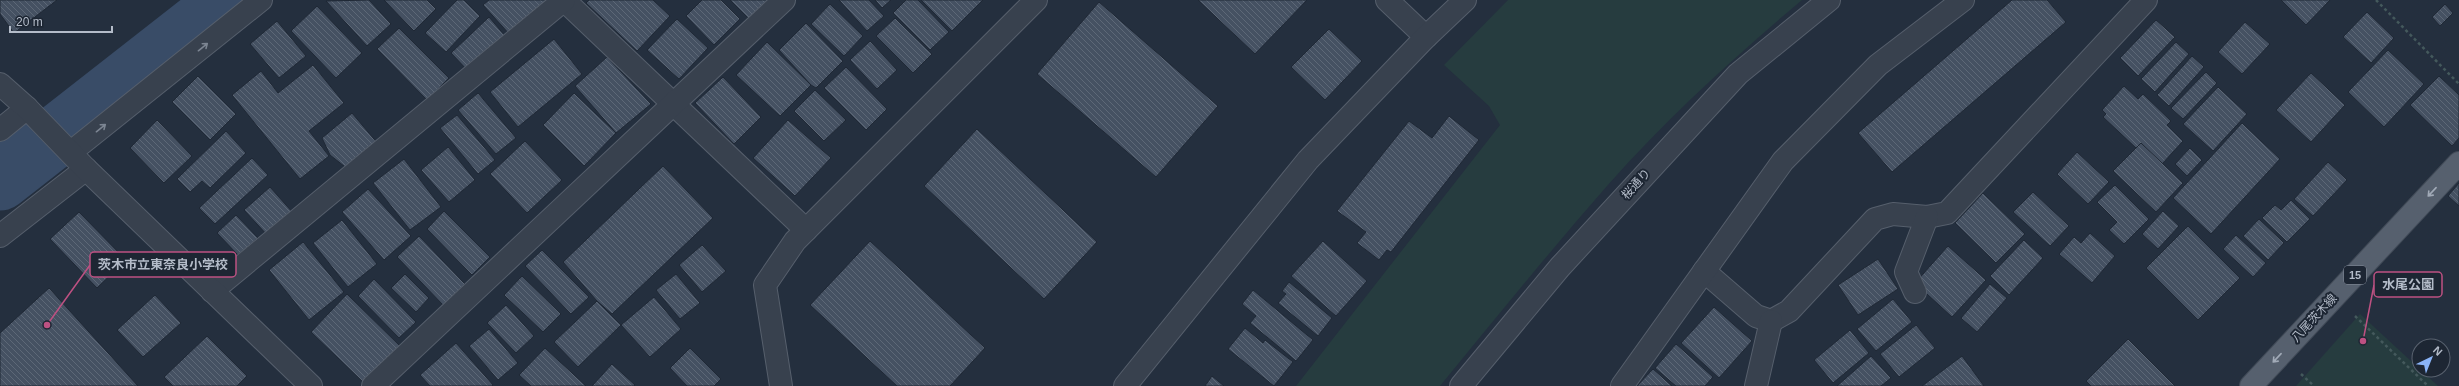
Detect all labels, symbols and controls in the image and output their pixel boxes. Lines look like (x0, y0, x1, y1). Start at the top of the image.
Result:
scale bar (10, 8, 112, 34)
text: 20 m (16, 15, 43, 29)
one-way arrow (197, 42, 208, 51)
one-way arrow (96, 124, 107, 132)
street label: 桜通り (1619, 166, 1653, 202)
one-way arrow (2428, 186, 2437, 197)
callout: 茨木市立東奈良小学校 (90, 252, 236, 277)
text: 茨木市立東奈良小学校 (98, 257, 228, 272)
road number: 15 (2344, 266, 2366, 284)
callout: 水尾公園 (2374, 272, 2442, 297)
text: 水尾公園 (2382, 277, 2434, 292)
street label: 八尾茨木線 (2288, 291, 2340, 345)
north arrow (2411, 338, 2451, 378)
text: N (2431, 344, 2445, 358)
one-way arrow (2272, 353, 2282, 363)

